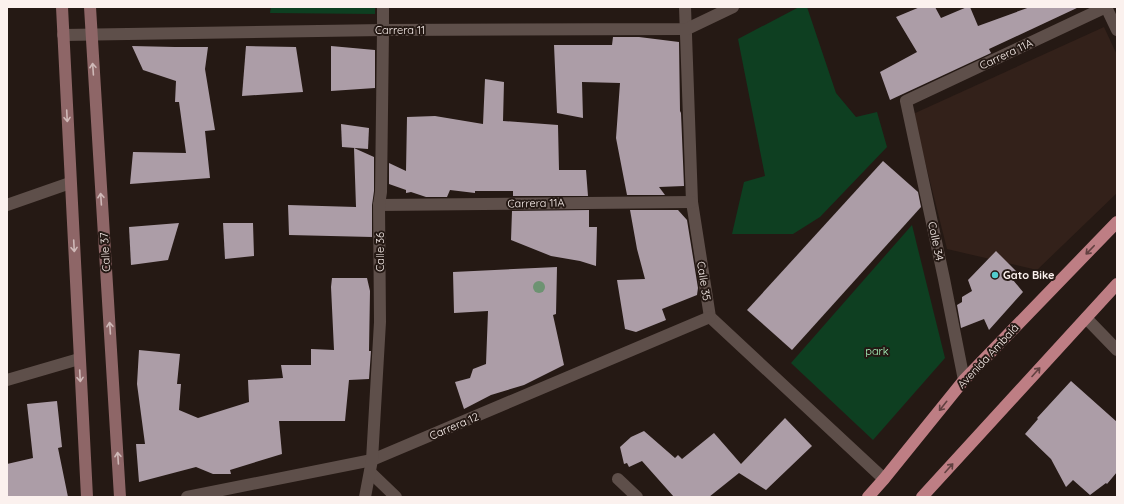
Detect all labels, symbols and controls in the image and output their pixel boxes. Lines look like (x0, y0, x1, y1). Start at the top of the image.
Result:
street label: Carrera 11 (375, 23, 425, 37)
street label: Carrera 11A (977, 36, 1035, 72)
one-way arrow (89, 63, 97, 76)
one-way arrow (64, 109, 71, 122)
one-way arrow (98, 193, 105, 206)
street label: Carrera 11A (507, 196, 565, 210)
street label: Calle 34 (925, 220, 947, 262)
street label: Calle 37 (97, 231, 113, 272)
street label: Calle 36 (373, 232, 387, 272)
one-way arrow (70, 239, 77, 252)
one-way arrow (1085, 245, 1095, 255)
street label: Calle 35 (694, 260, 714, 302)
place label: Gato Bike (1003, 268, 1055, 282)
marker: Gato Bike (990, 270, 1000, 280)
street label: Avenida Ambalá (954, 321, 1022, 391)
one-way arrow (106, 322, 113, 335)
park label: park (865, 344, 889, 358)
one-way arrow (1032, 367, 1041, 377)
one-way arrow (77, 369, 84, 382)
one-way arrow (939, 400, 948, 411)
street label: Carrera 12 (427, 409, 481, 443)
one-way arrow (114, 452, 121, 465)
one-way arrow (944, 463, 953, 473)

